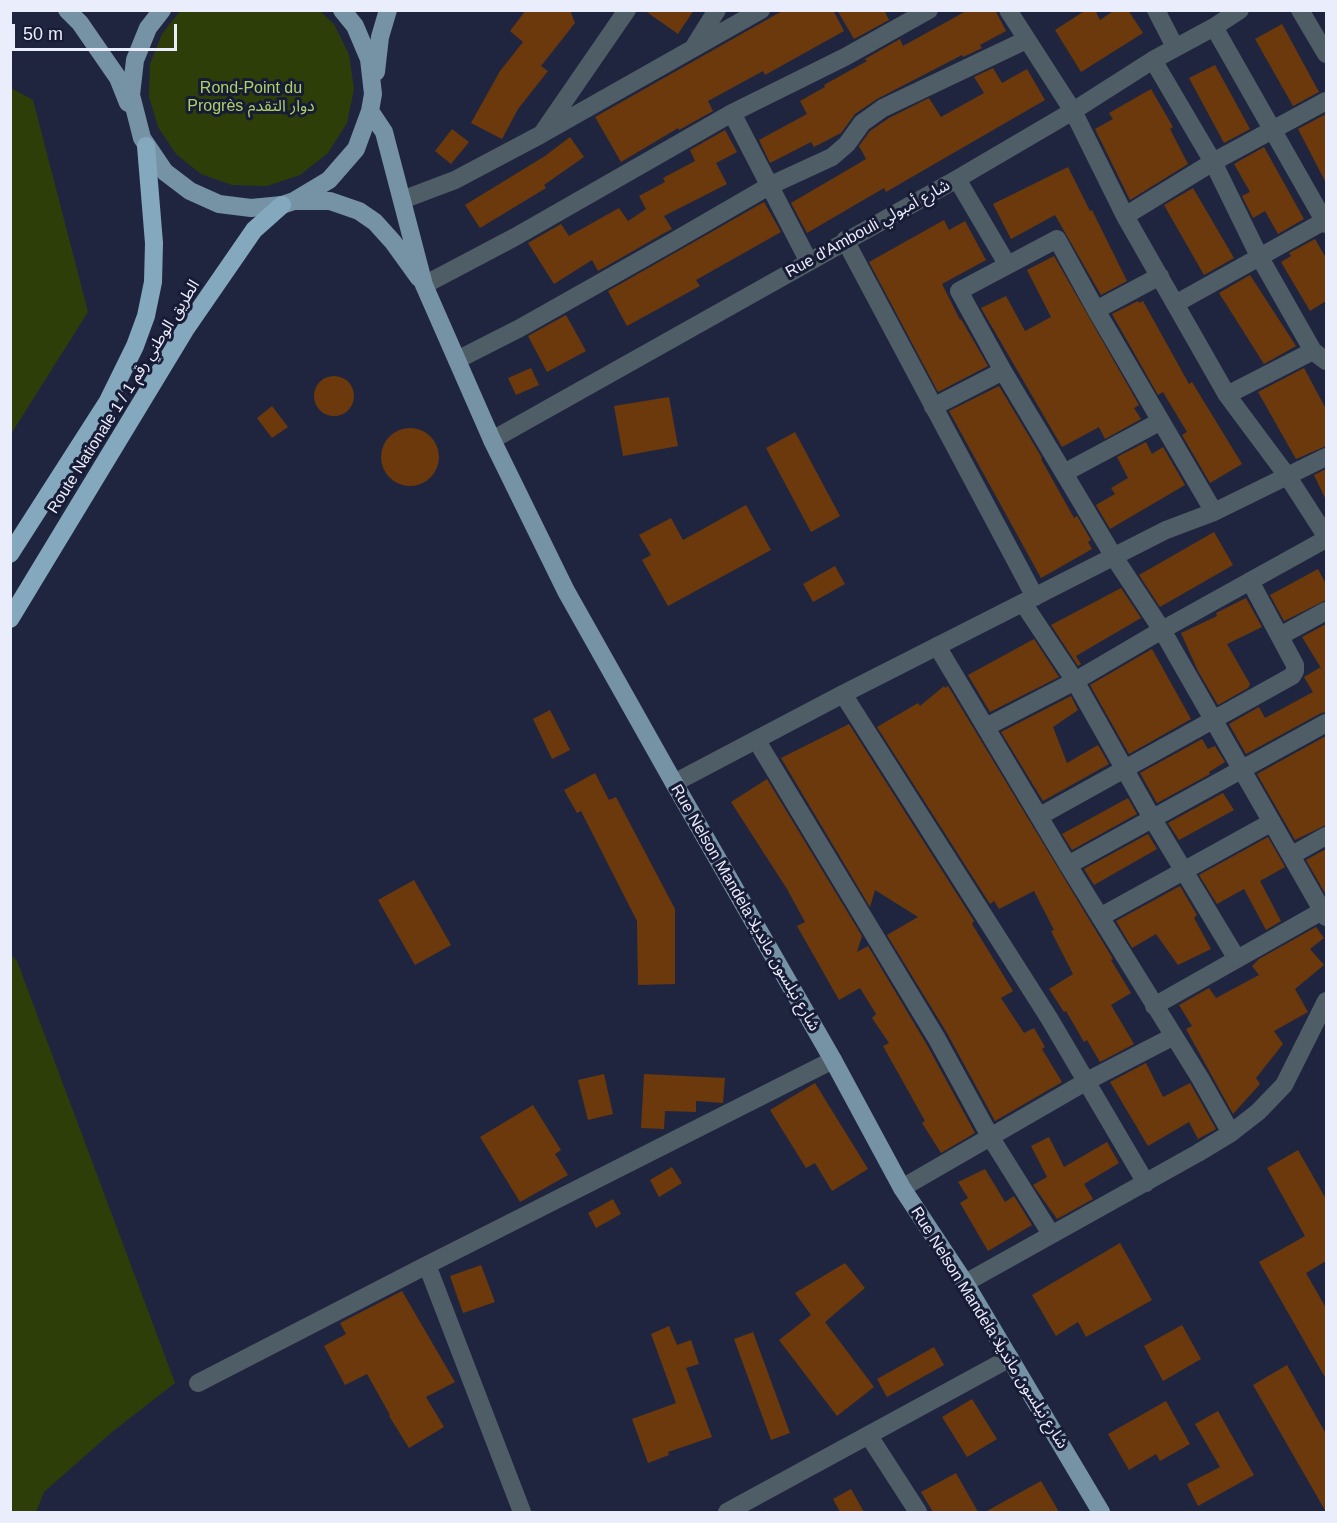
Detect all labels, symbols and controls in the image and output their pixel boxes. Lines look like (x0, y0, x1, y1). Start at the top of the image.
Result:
scale bar (15, 12, 180, 50)
text: 50 m (23, 24, 63, 44)
park label: Rond-Point du Progrès دوار التقدم (187, 79, 315, 117)
street label: Rue d'Ambouli شارع أمبولي (783, 176, 953, 282)
street label: Route Nationale 1 / الطريق الوطني رقم 1 (44, 277, 204, 517)
street label: Rue Nelson Mandela شارع نيلسون مانديلا (666, 781, 824, 1035)
street label: Rue Nelson Mandela شارع نيلسون مانديلا (906, 1204, 1072, 1452)

